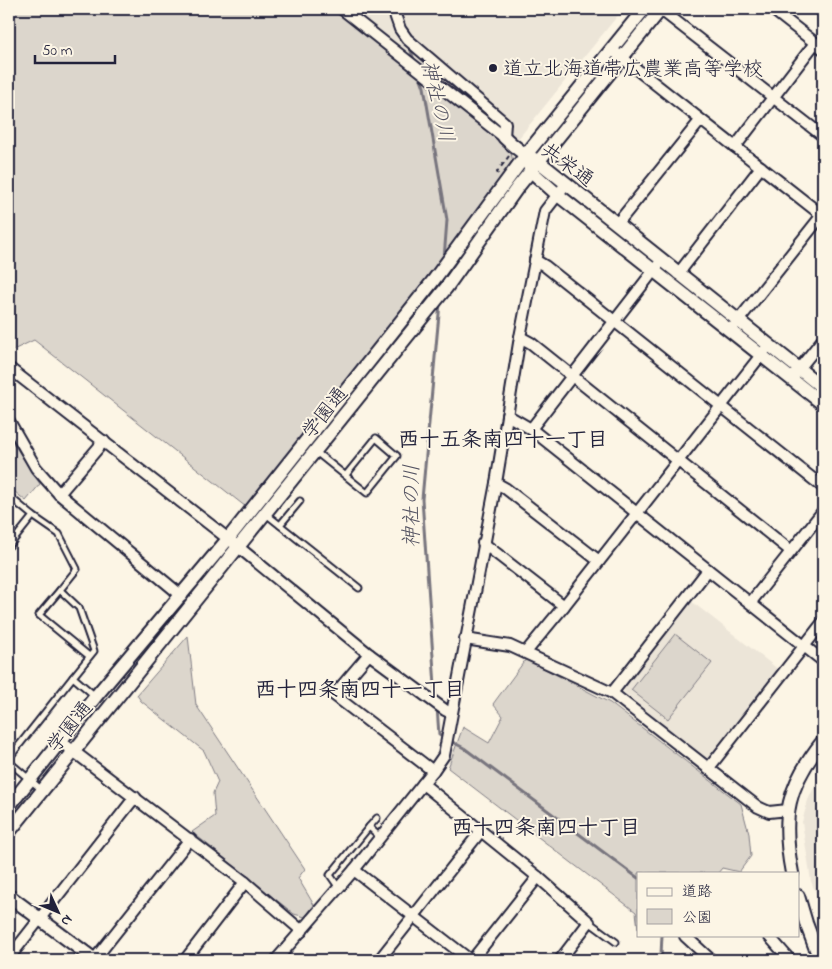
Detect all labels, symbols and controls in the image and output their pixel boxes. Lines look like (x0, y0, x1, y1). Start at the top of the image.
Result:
scale bar (35, 32, 115, 64)
text: 50 m (42, 40, 73, 62)
place label: 道立北海道帯広農業高等学校 (503, 56, 763, 85)
water label: 神社の川 (412, 57, 460, 146)
marker: 道立北海道帯広農業高等学校 (487, 62, 499, 74)
street label: 共栄通 (534, 137, 599, 195)
street label: 学園通 (296, 381, 356, 446)
district label: 西十五条南四十一丁目 (398, 426, 608, 456)
water label: 神社の川 (398, 464, 428, 548)
district label: 西十四条南四十一丁目 (255, 676, 465, 706)
street label: 学園通 (41, 695, 101, 760)
district label: 西十四条南四十丁目 (452, 814, 641, 844)
legend (637, 872, 800, 936)
text: 道路 (682, 881, 712, 903)
north arrow (32, 886, 82, 936)
text: 公園 (682, 907, 712, 929)
text: N (55, 909, 77, 931)

